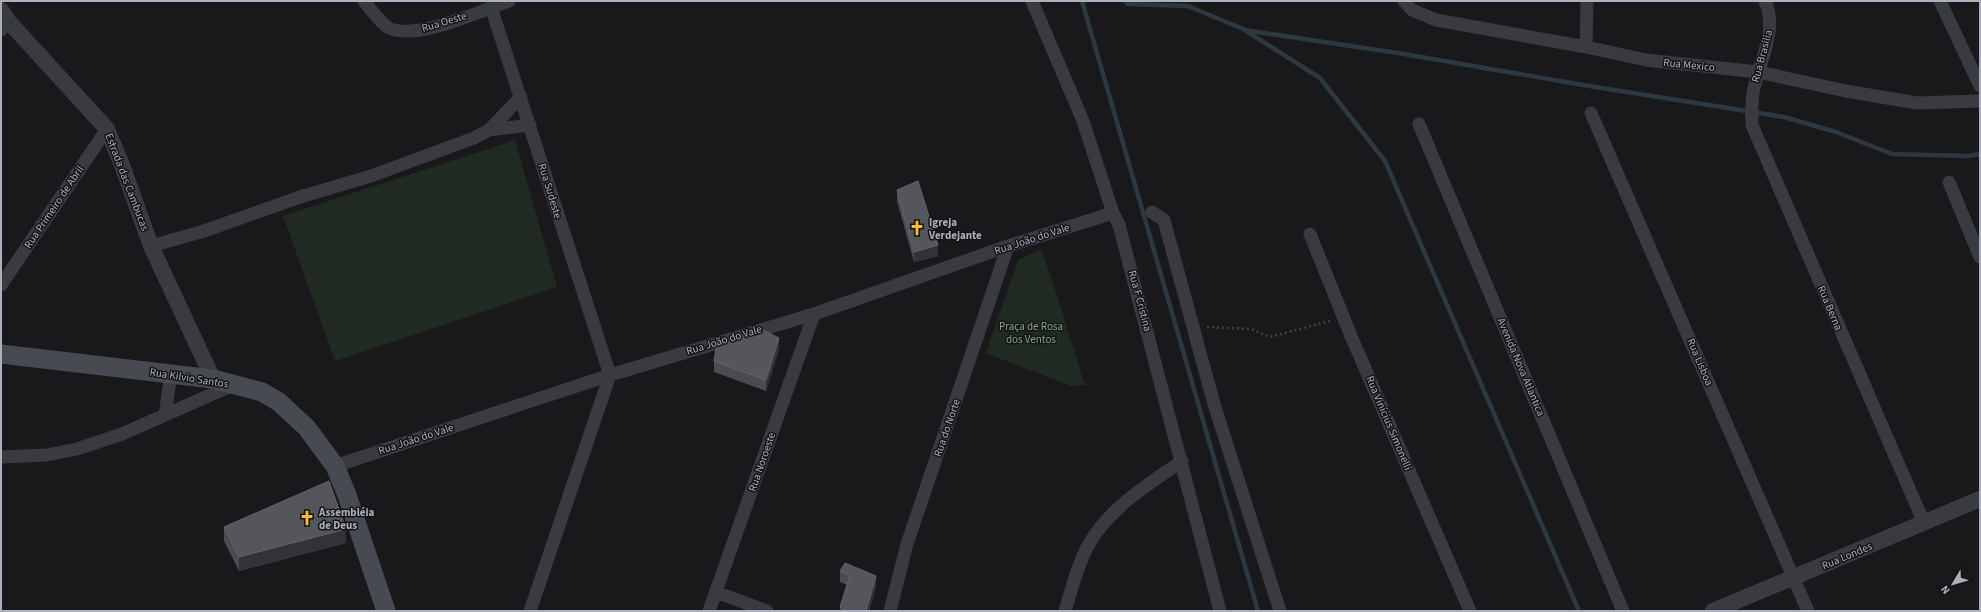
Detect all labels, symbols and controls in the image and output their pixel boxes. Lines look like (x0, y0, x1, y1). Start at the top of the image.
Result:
street label: Rua Oeste (420, 8, 469, 36)
street label: Rua Brasilia (1748, 28, 1776, 84)
street label: Rua Mexico (1662, 55, 1716, 75)
street label: Estrada das Cambucas (101, 131, 153, 233)
street label: Rua Primeiro de Abril (21, 162, 87, 251)
street label: Rua Sudeste (535, 162, 566, 221)
place label: Igreja Verdejante (928, 215, 982, 243)
church icon: Igreja Verdejante (908, 219, 926, 237)
street label: Rua João do Vale (992, 220, 1072, 258)
street label: Rua F Cristina (1125, 269, 1155, 333)
street label: Rua Berna (1814, 283, 1846, 333)
street label: Avenida Nova Atlantica (1493, 316, 1549, 418)
park label: Praça de Rosa dos Ventos (999, 319, 1063, 347)
street label: Rua João do Vale (684, 321, 764, 359)
street label: Rua Lisboa (1683, 336, 1717, 388)
street label: Rua Kilvio Santos (149, 364, 230, 392)
street label: Rua Vinícius Simonelli (1362, 374, 1416, 472)
street label: Rua do Norte (930, 397, 964, 459)
street label: Rua João do Vale (376, 420, 456, 458)
street label: Rua Noroeste (745, 430, 779, 494)
place label: Assembléia de Deus (318, 505, 375, 533)
church icon: Assembléia de Deus (298, 509, 316, 527)
street label: Rua Londes (1820, 539, 1875, 573)
north arrow (1933, 564, 1973, 604)
text: N (1937, 582, 1954, 597)

